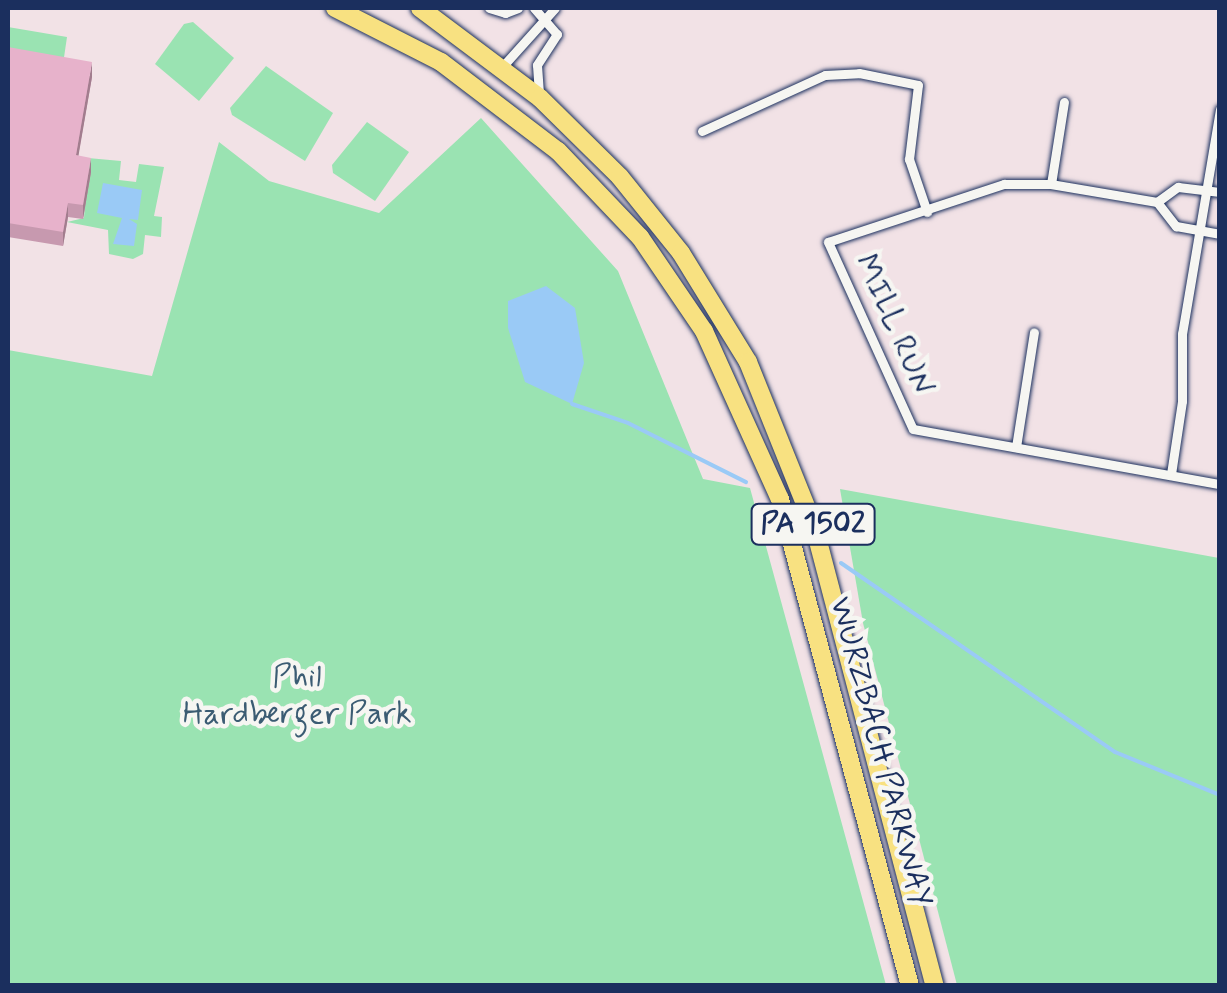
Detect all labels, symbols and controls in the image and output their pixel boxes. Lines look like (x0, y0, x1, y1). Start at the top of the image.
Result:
street label: MILL RUN (846, 248, 942, 402)
road number: PA 1502 (750, 499, 876, 549)
street label: WURZBACH PARKWAY (820, 593, 940, 911)
park label: Phil Hardberger Park (183, 659, 411, 734)

